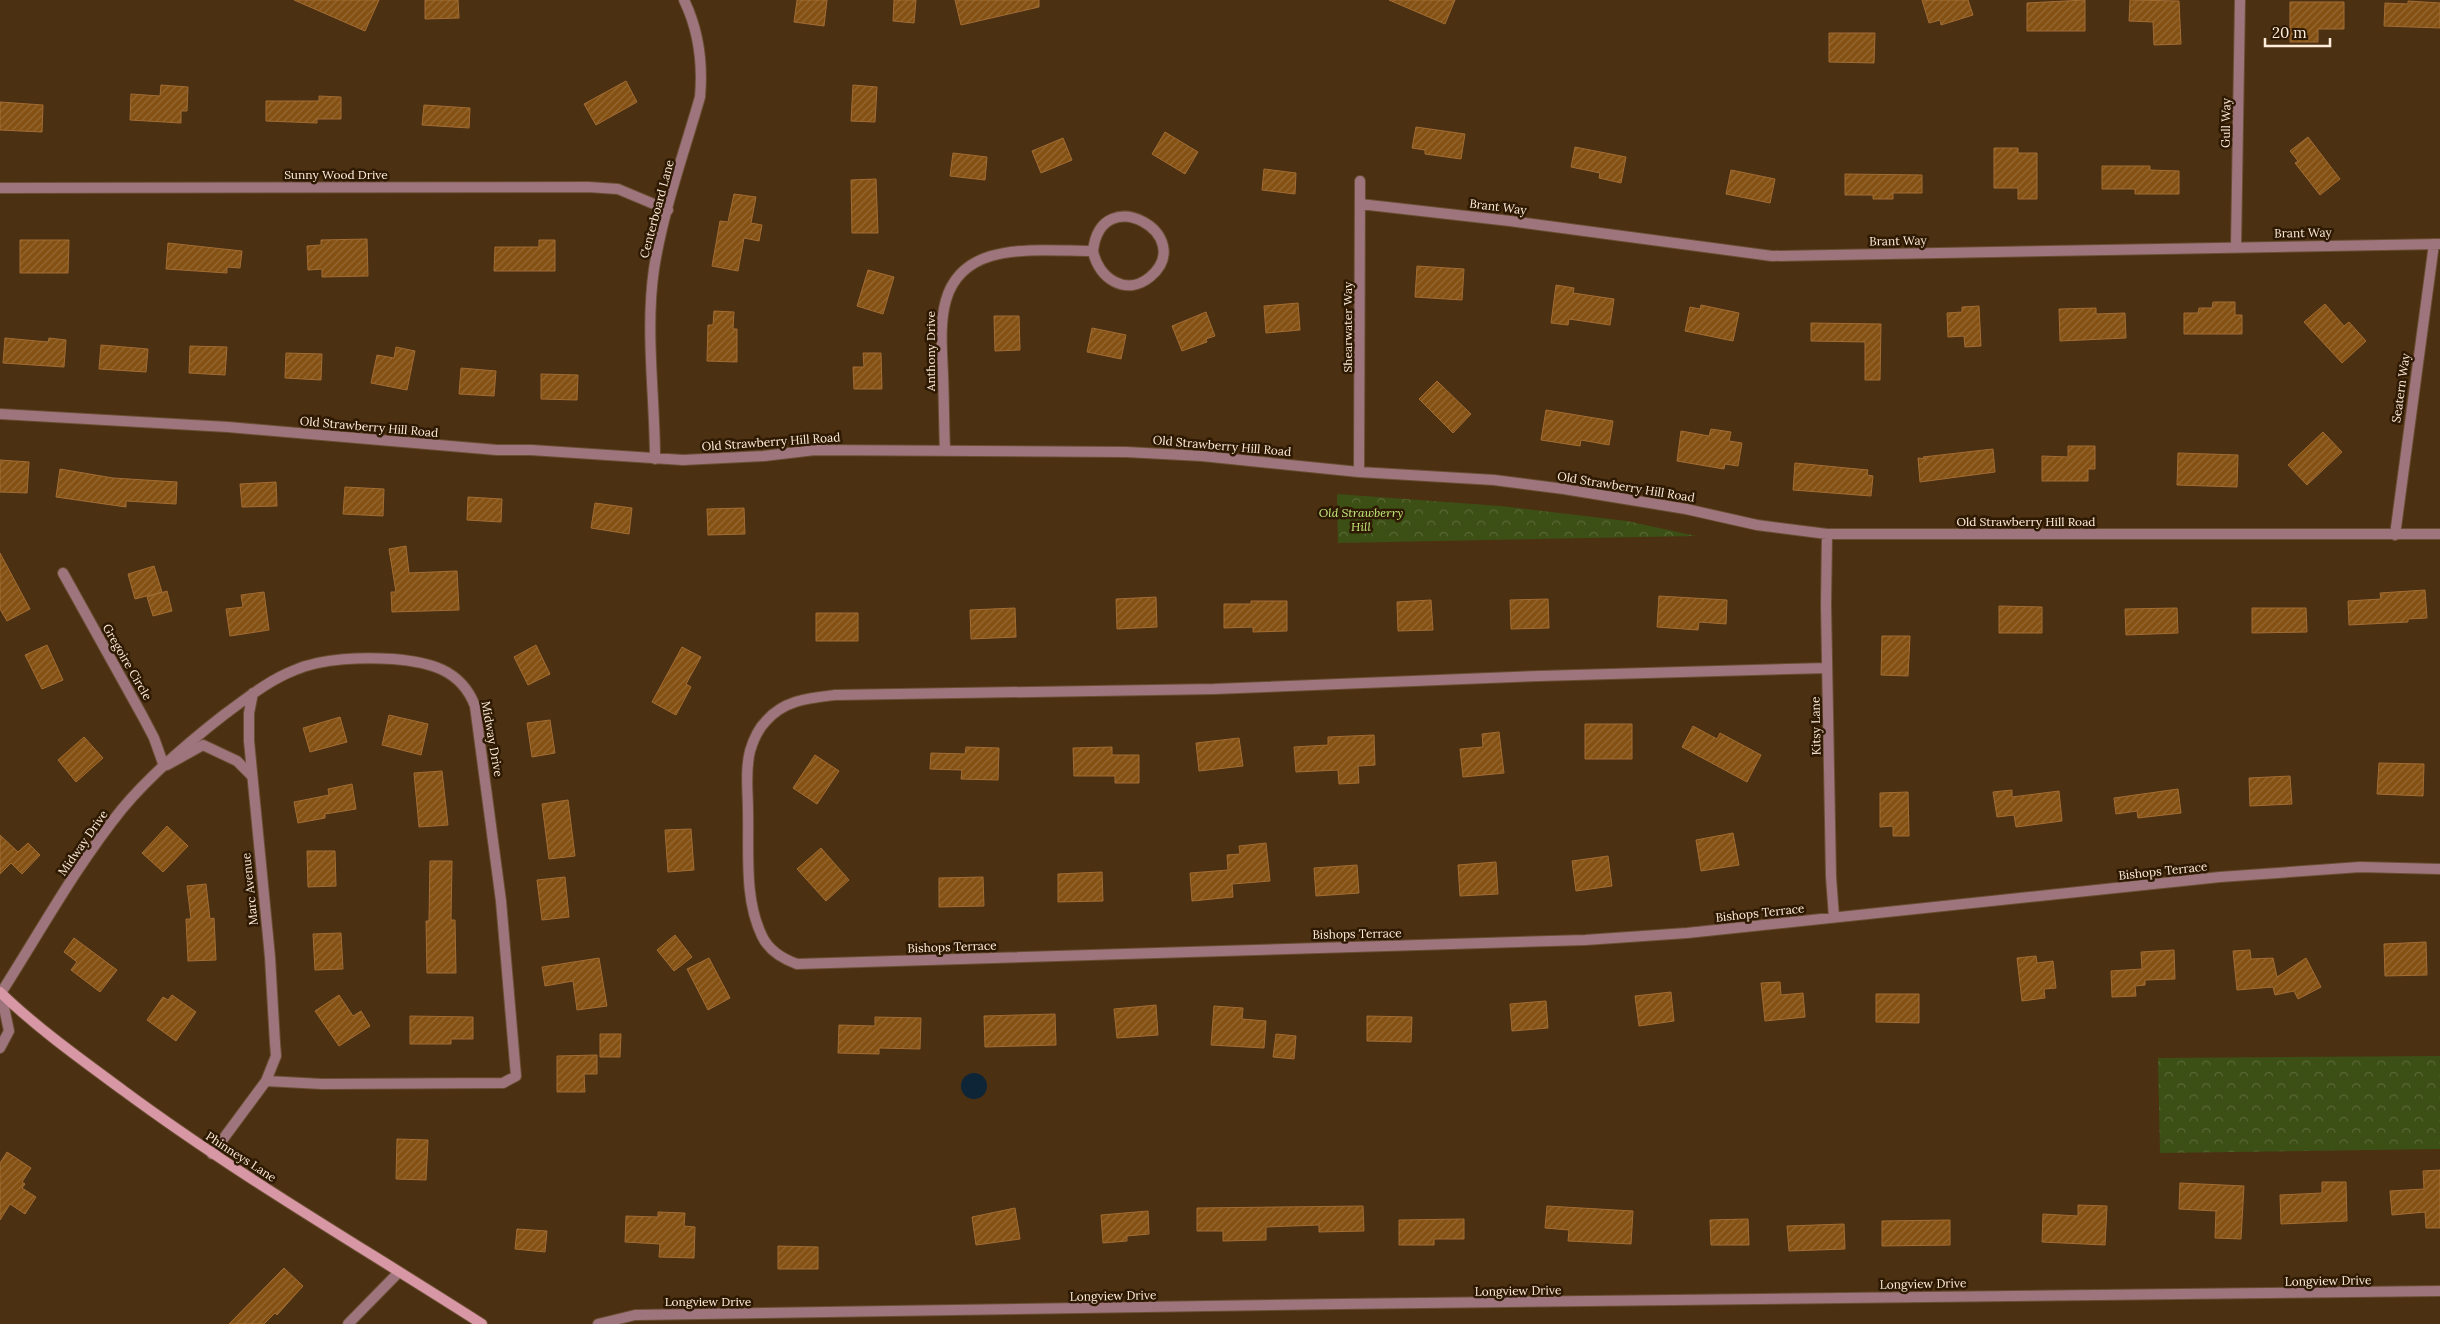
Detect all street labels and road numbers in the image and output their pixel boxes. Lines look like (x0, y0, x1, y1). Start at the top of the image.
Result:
street label: Gull Way (2218, 97, 2233, 148)
street label: Centerboard Lane (636, 158, 677, 260)
street label: Sunny Wood Drive (284, 167, 388, 182)
street label: Brant Way (1469, 196, 1528, 218)
street label: Brant Way (2274, 224, 2333, 241)
street label: Brant Way (1869, 232, 1928, 249)
street label: Shearwater Way (1340, 281, 1355, 372)
street label: Anthony Drive (923, 310, 938, 392)
street label: Seatern Way (2388, 352, 2413, 424)
street label: Old Strawberry Hill Road (299, 413, 439, 440)
street label: Old Strawberry Hill Road (701, 429, 841, 454)
street label: Old Strawberry Hill Road (1152, 432, 1292, 459)
street label: Old Strawberry Hill Road (1556, 468, 1696, 505)
street label: Old Strawberry Hill Road (1956, 514, 2096, 529)
street label: Gregoire Circle (100, 621, 156, 703)
street label: Kitsy Lane (1807, 696, 1824, 755)
street label: Midway Drive (478, 700, 507, 778)
street label: Midway Drive (54, 807, 111, 878)
street label: Marc Avenue (238, 852, 261, 926)
street label: Bishops Terrace (2118, 858, 2209, 883)
street label: Bishops Terrace (1715, 900, 1806, 925)
street label: Bishops Terrace (1312, 925, 1402, 942)
street label: Bishops Terrace (907, 937, 997, 956)
street label: Phinneys Lane (203, 1128, 280, 1185)
street label: Longview Drive (2285, 1272, 2372, 1289)
street label: Longview Drive (1880, 1275, 1967, 1292)
street label: Longview Drive (1475, 1282, 1562, 1299)
street label: Longview Drive (1070, 1287, 1157, 1304)
street label: Longview Drive (665, 1294, 752, 1309)

